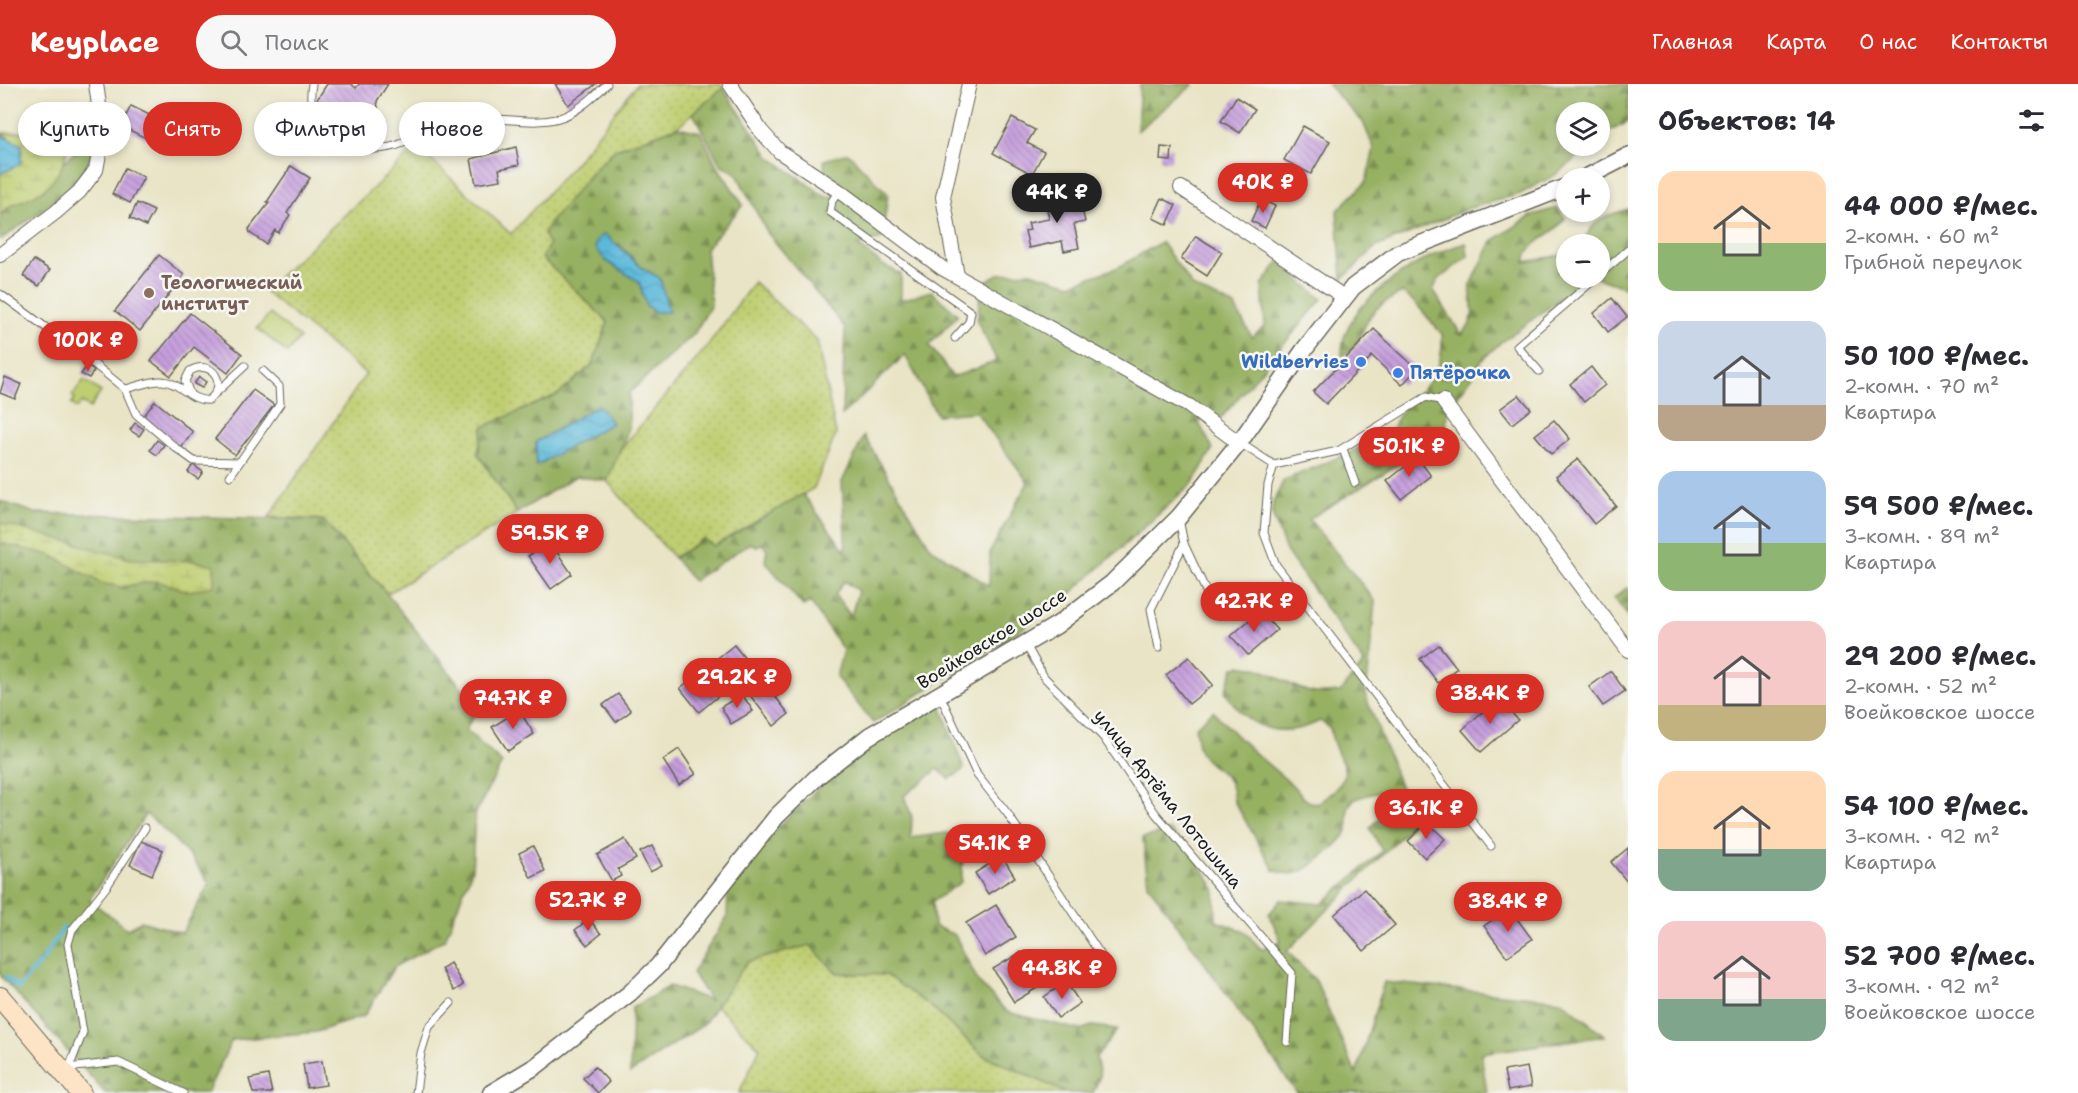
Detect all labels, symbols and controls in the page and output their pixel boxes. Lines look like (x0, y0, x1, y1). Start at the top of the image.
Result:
search box (196, 15, 616, 69)
text: Keyplace (30, 23, 160, 61)
icon: search (217, 26, 250, 59)
text: Поиск (265, 28, 329, 57)
text: Главная (1652, 28, 1733, 56)
text: Карта (1766, 28, 1826, 56)
text: О нас (1859, 28, 1917, 56)
text: Контакты (1950, 28, 2048, 56)
chip: Купить (18, 102, 131, 156)
chip: Снять (143, 102, 242, 156)
chip: Фильтры (254, 102, 387, 156)
chip: Новое (399, 102, 505, 156)
map controls (1556, 102, 1610, 288)
button: layers (1556, 102, 1610, 156)
text: Объектов: 14 (1658, 103, 1835, 138)
icon: filters (2015, 104, 2048, 137)
pin: 40K ₽ (1221, 163, 1305, 214)
button: + (1556, 168, 1610, 222)
text: 40K ₽ (1232, 169, 1294, 195)
pin: 44K ₽ (1015, 173, 1099, 224)
text: 44K ₽ (1026, 179, 1088, 205)
text: 44 000 ₽/мес. (1844, 188, 2038, 223)
icon: home (1706, 195, 1778, 267)
text: 2-комн. · 60 m² (1844, 223, 1999, 249)
button: − (1556, 234, 1610, 288)
text: Грибной переулок (1844, 249, 2022, 275)
place label: Теологический институт (161, 271, 303, 316)
marker: Теологический институт (142, 286, 156, 300)
pin: 100K ₽ (39, 321, 137, 372)
text: 100K ₽ (53, 327, 124, 353)
text: 50 100 ₽/мес. (1844, 338, 2029, 373)
icon: home (1706, 345, 1778, 417)
place label: Wildberries (1241, 350, 1349, 374)
marker: Wildberries (1354, 355, 1368, 369)
place label: Пятёрочка (1410, 361, 1511, 385)
marker: Пятёрочка (1391, 366, 1405, 380)
text: 2-комн. · 70 m² (1844, 373, 1999, 399)
text: Квартира (1844, 399, 1936, 425)
pin: 50.1K ₽ (1354, 427, 1464, 478)
text: 50.1K ₽ (1373, 433, 1445, 459)
text: 59 500 ₽/мес. (1844, 488, 2034, 523)
icon: home (1706, 495, 1778, 567)
pin: 59.5K ₽ (495, 514, 605, 565)
text: 59.5K ₽ (511, 520, 589, 546)
text: 3-комн. · 89 m² (1844, 523, 2000, 549)
text: Квартира (1844, 549, 1936, 575)
pin: 42.7K ₽ (1199, 582, 1309, 633)
street label: Воейковское шоссе (913, 583, 1071, 695)
text: 42.7K ₽ (1215, 588, 1293, 614)
text: 29 200 ₽/мес. (1844, 638, 2037, 673)
icon: home (1706, 645, 1778, 717)
pin: 29.2K ₽ (682, 658, 792, 709)
text: 29.2K ₽ (697, 664, 777, 690)
text: 2-комн. · 52 m² (1844, 673, 1997, 699)
pin: 38.4K ₽ (1435, 674, 1545, 725)
pin: 74.7K ₽ (458, 679, 568, 730)
text: 38.4K ₽ (1450, 680, 1530, 706)
text: 74.7K ₽ (474, 685, 552, 711)
text: Воейковское шоссе (1844, 699, 2035, 725)
street label: улица Артёма Лотошина (1088, 704, 1248, 894)
text: 54 100 ₽/мес. (1844, 788, 2029, 823)
pin: 36.1K ₽ (1371, 789, 1481, 840)
text: 36.1K ₽ (1388, 795, 1464, 821)
icon: home (1706, 795, 1778, 867)
text: 3-комн. · 92 m² (1844, 823, 2000, 849)
pin: 54.1K ₽ (940, 824, 1050, 875)
text: 54.1K ₽ (959, 830, 1031, 856)
text: Квартира (1844, 849, 1936, 875)
pin: 52.7K ₽ (533, 881, 643, 932)
pin: 38.4K ₽ (1453, 882, 1563, 933)
text: 52.7K ₽ (549, 887, 627, 913)
text: 38.4K ₽ (1468, 888, 1548, 914)
text: 52 700 ₽/мес. (1844, 938, 2035, 973)
icon: home (1706, 945, 1778, 1017)
pin: 44.8K ₽ (1007, 949, 1117, 1000)
text: 44.8K ₽ (1022, 955, 1102, 981)
text: 3-комн. · 92 m² (1844, 973, 2000, 999)
text: Воейковское шоссе (1844, 999, 2035, 1025)

